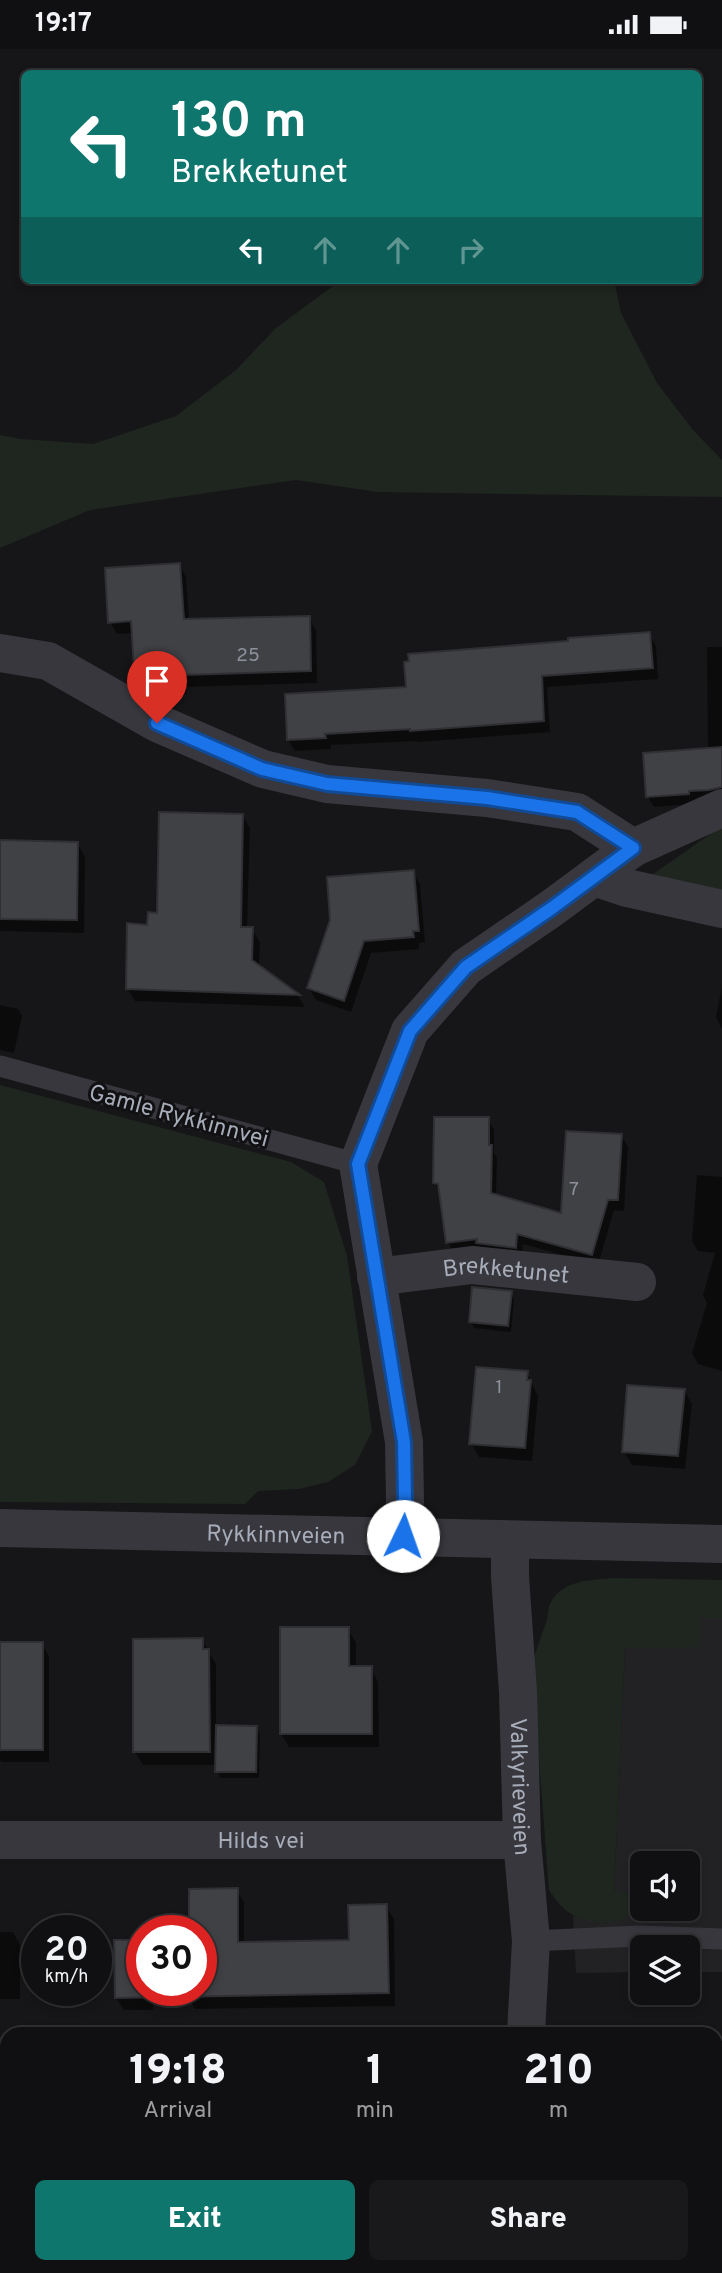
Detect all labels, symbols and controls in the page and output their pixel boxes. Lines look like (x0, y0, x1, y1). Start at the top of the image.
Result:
text: 19:17 (35, 8, 92, 41)
text: 130 m (171, 93, 307, 155)
icon: left (56, 98, 147, 189)
text: Brekketunet (171, 154, 348, 194)
icon: left (233, 231, 271, 269)
icon: ahead (306, 231, 344, 269)
icon: ahead (379, 231, 417, 269)
icon: right (452, 231, 490, 269)
house number: 25 (236, 644, 260, 668)
pin (127, 651, 187, 723)
icon: arrive (138, 662, 176, 700)
street label: Gamle Rykkinnvei (85, 1079, 271, 1155)
house number: 7 (569, 1178, 579, 1202)
street label: Brekketunet (441, 1252, 571, 1292)
house number: 1 (495, 1376, 503, 1400)
position arrow (366, 1499, 440, 1573)
street label: Rykkinnveien (206, 1521, 346, 1553)
street label: Valkyrieveien (502, 1717, 535, 1857)
street label: Hilds vei (217, 1828, 305, 1857)
map controls (630, 1851, 700, 2005)
button: sound (630, 1851, 700, 1921)
speed limit sign: 30 (126, 1915, 217, 2006)
text: 20 (44, 1929, 89, 1973)
button: layers (630, 1935, 700, 2005)
text: km/h (45, 1966, 88, 1989)
text: 19:18 (129, 2046, 227, 2099)
text: 1 (366, 2046, 384, 2099)
text: 210 (523, 2046, 594, 2099)
text: Arrival (144, 2097, 212, 2126)
text: min (356, 2097, 394, 2126)
text: m (549, 2097, 568, 2126)
button: Exit (35, 2180, 355, 2260)
button: Share (369, 2180, 688, 2260)

